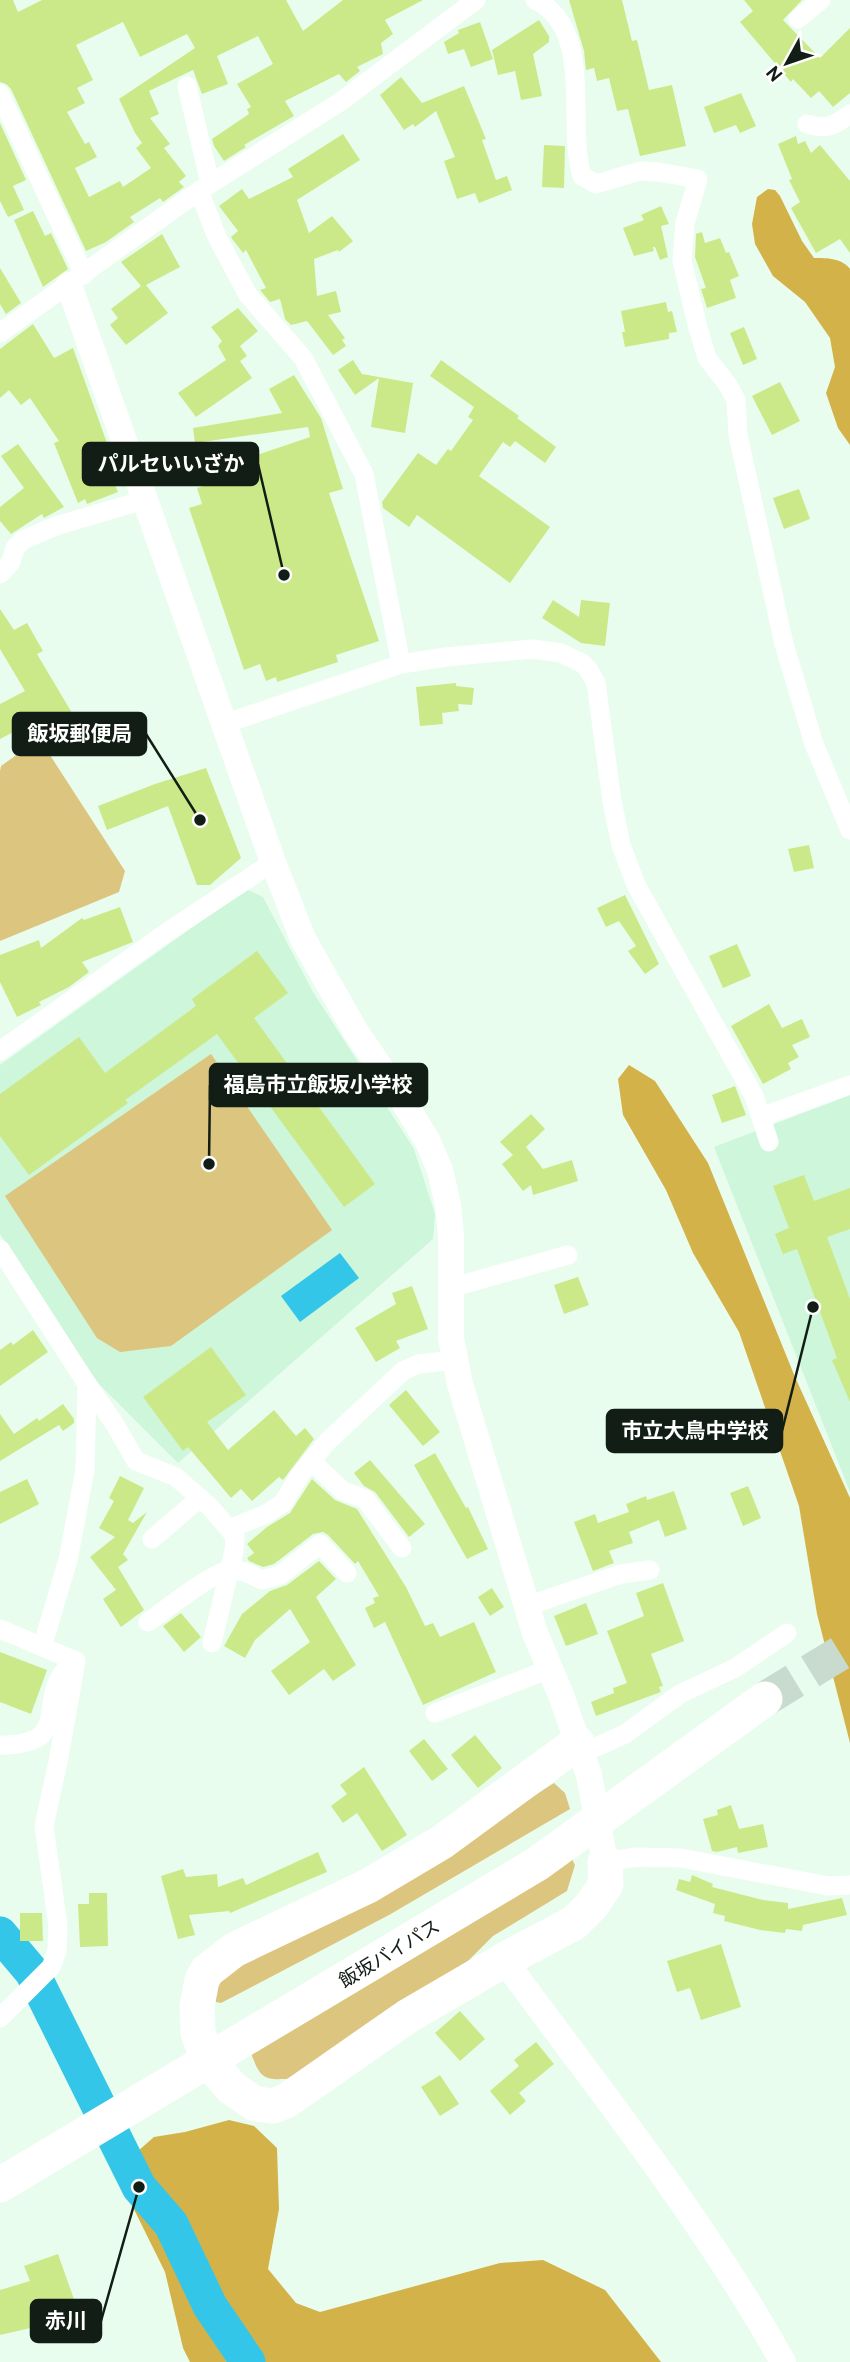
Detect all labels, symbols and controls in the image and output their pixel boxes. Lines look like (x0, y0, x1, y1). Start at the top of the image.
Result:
north arrow (752, 28, 822, 98)
text: N (762, 60, 789, 86)
callout: パルセいいざか (83, 443, 258, 485)
text: パルセいいざか (98, 452, 245, 479)
callout: 飯坂郵便局 (13, 713, 146, 755)
text: 飯坂郵便局 (27, 722, 133, 749)
callout: 福島市立飯坂小学校 (210, 1064, 427, 1106)
text: 福島市立飯坂小学校 (224, 1073, 413, 1100)
callout: 市立大鳥中学校 (607, 1410, 782, 1452)
text: 市立大鳥中学校 (622, 1419, 769, 1446)
street label: 飯坂バイパス (335, 1915, 445, 1994)
callout: 赤川 (31, 2300, 101, 2342)
text: 赤川 (45, 2309, 87, 2336)

